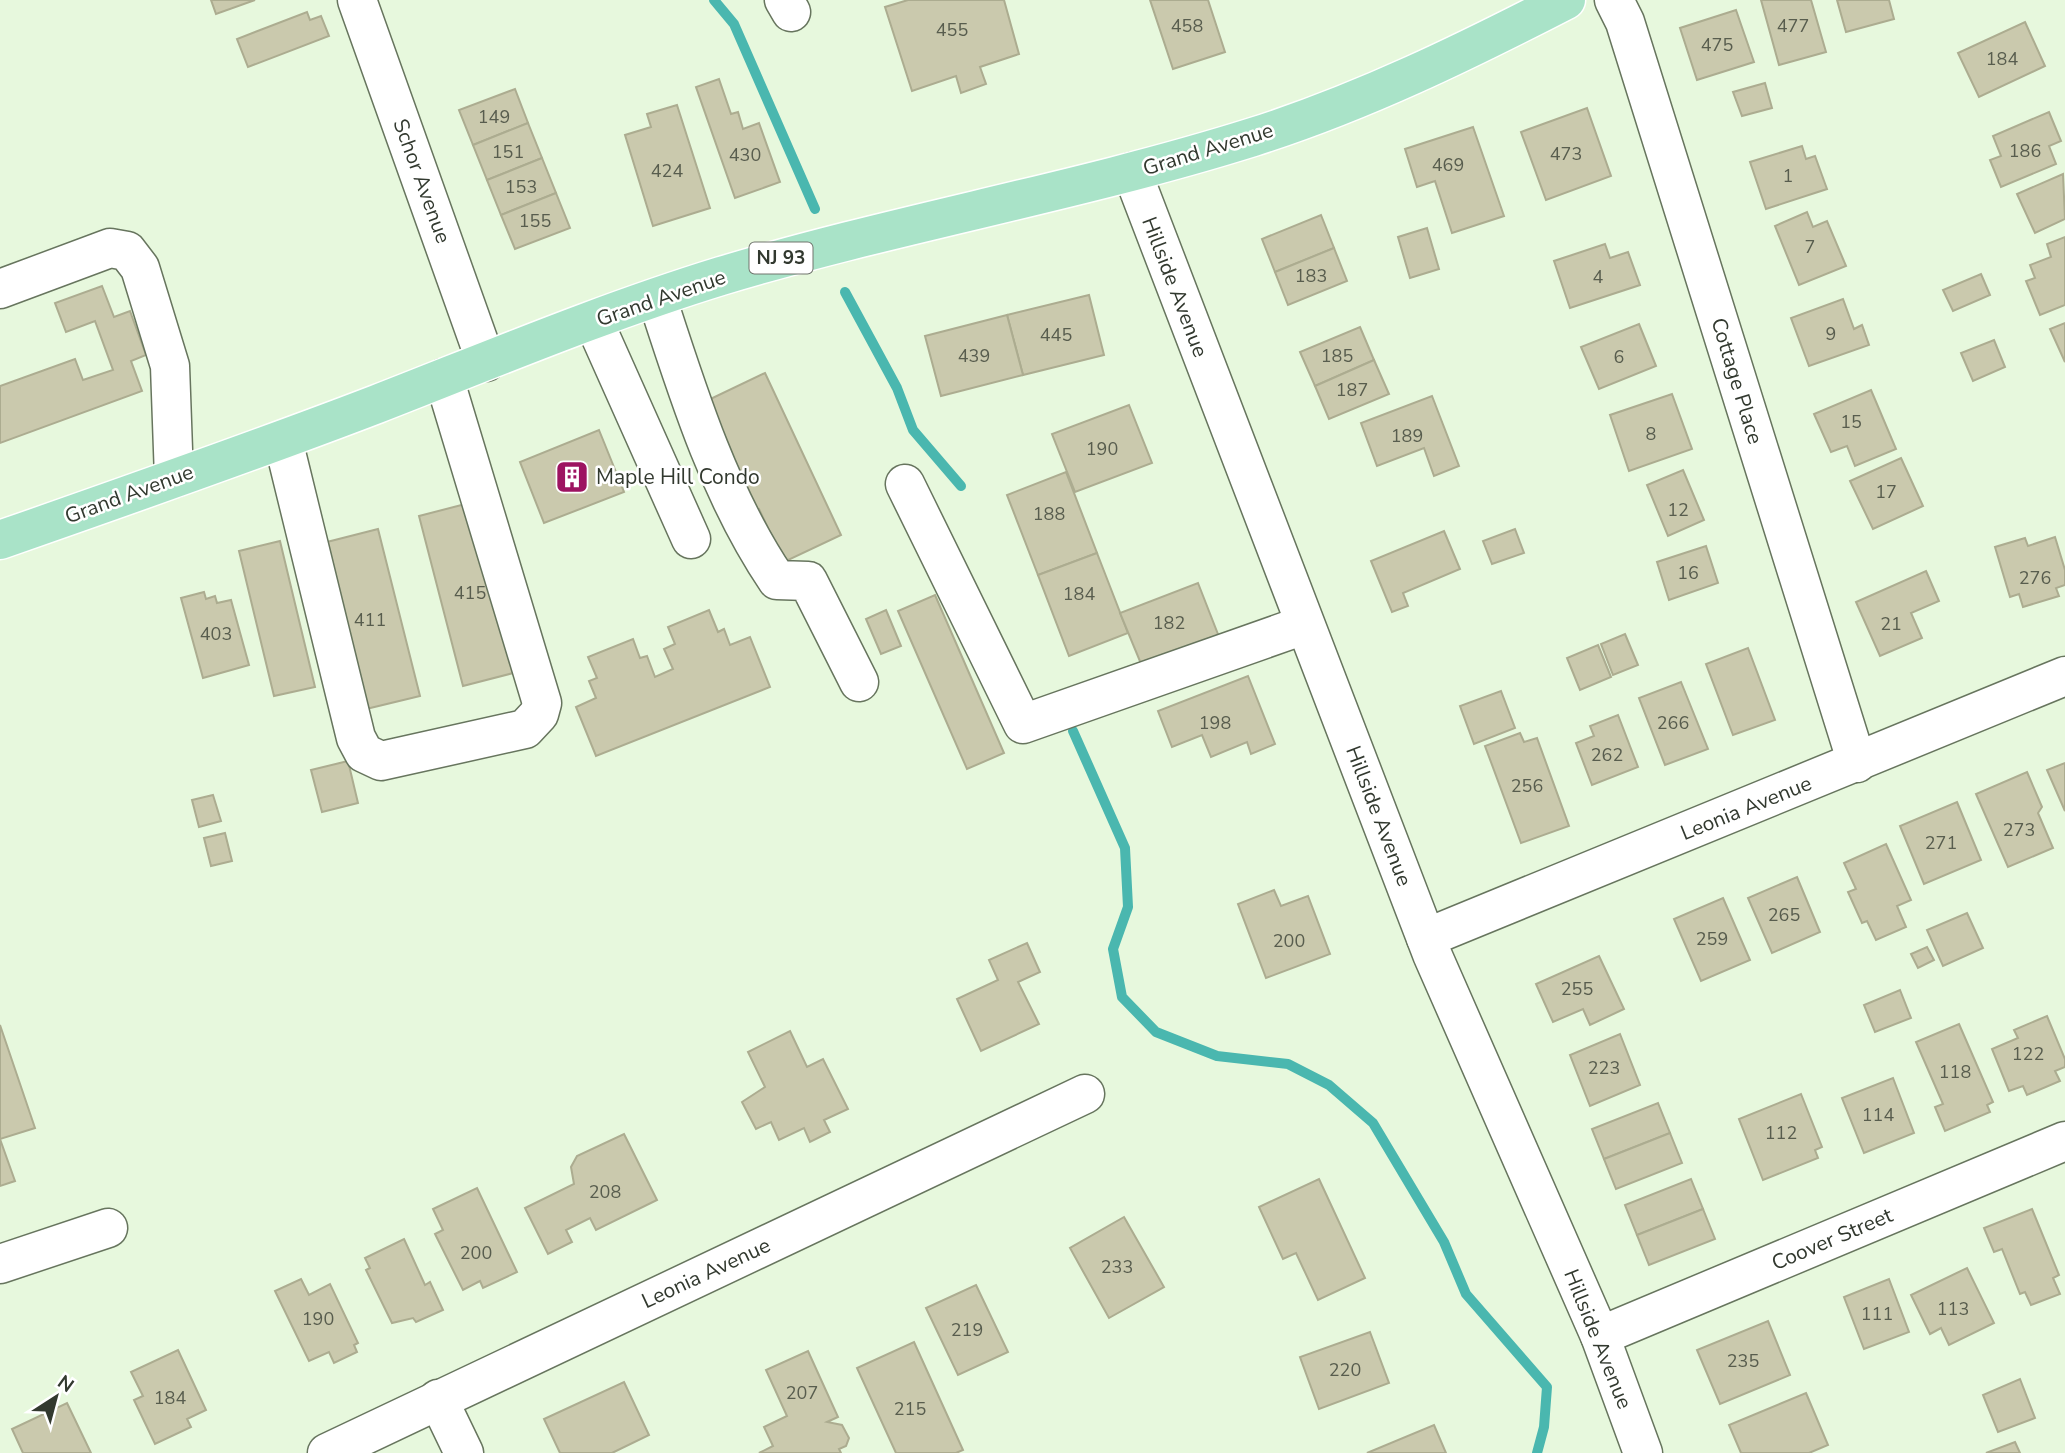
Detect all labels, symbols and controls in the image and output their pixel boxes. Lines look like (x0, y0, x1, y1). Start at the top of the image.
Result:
house number: 458 (1171, 14, 1203, 38)
house number: 477 (1777, 14, 1809, 38)
house number: 455 (936, 18, 968, 42)
house number: 475 (1701, 33, 1733, 57)
house number: 184 (1986, 47, 2018, 71)
house number: 149 (478, 105, 510, 129)
street label: Schor Avenue (387, 115, 457, 247)
street label: Grand Avenue (1139, 116, 1277, 182)
house number: 186 (2009, 139, 2041, 163)
house number: 151 (492, 140, 524, 164)
house number: 473 (1550, 142, 1582, 166)
house number: 430 (729, 143, 761, 167)
house number: 469 (1432, 153, 1464, 177)
house number: 424 (651, 159, 683, 183)
house number: 1 (1783, 164, 1793, 188)
house number: 153 (505, 175, 537, 199)
house number: 155 (519, 209, 551, 233)
street label: Hillside Avenue (1135, 213, 1215, 361)
house number: 7 (1805, 235, 1815, 259)
road number: NJ 93 (750, 242, 812, 274)
street label: Grand Avenue (593, 263, 729, 333)
house number: 183 (1295, 264, 1327, 288)
house number: 4 (1593, 265, 1604, 289)
street label: Cottage Place (1705, 314, 1769, 448)
house number: 9 (1826, 322, 1836, 346)
house number: 445 (1040, 323, 1072, 347)
house number: 439 (958, 344, 990, 368)
house number: 185 (1321, 344, 1353, 368)
house number: 6 (1614, 345, 1624, 369)
house number: 187 (1336, 378, 1368, 402)
house number: 15 (1840, 410, 1862, 434)
house number: 8 (1646, 422, 1656, 446)
house number: 189 (1391, 424, 1423, 448)
house number: 190 (1086, 437, 1118, 461)
street label: Grand Avenue (61, 458, 197, 530)
building icon: Maple Hill Condo (553, 458, 591, 496)
place label: Maple Hill Condo (596, 463, 760, 491)
house number: 17 (1875, 480, 1897, 504)
house number: 12 (1667, 498, 1689, 522)
house number: 188 (1033, 502, 1065, 526)
house number: 16 (1677, 561, 1699, 585)
house number: 276 (2019, 566, 2051, 590)
house number: 415 (454, 581, 486, 605)
house number: 184 (1063, 582, 1095, 606)
house number: 411 (354, 608, 386, 632)
house number: 182 (1153, 611, 1185, 635)
house number: 21 (1880, 612, 1902, 636)
house number: 403 (200, 622, 232, 646)
house number: 198 (1199, 711, 1231, 735)
house number: 266 (1657, 711, 1689, 735)
street label: Hillside Avenue (1339, 742, 1419, 890)
house number: 262 (1591, 743, 1623, 767)
street label: Leonia Avenue (1676, 769, 1816, 847)
house number: 256 (1511, 774, 1543, 798)
house number: 273 (2003, 818, 2035, 842)
house number: 271 (1925, 831, 1957, 855)
house number: 265 (1768, 903, 1800, 927)
house number: 259 (1696, 927, 1728, 951)
house number: 200 (1273, 929, 1305, 953)
house number: 255 (1561, 977, 1593, 1001)
house number: 122 (2012, 1042, 2044, 1066)
house number: 223 (1588, 1056, 1620, 1080)
house number: 118 (1939, 1060, 1971, 1084)
house number: 114 (1862, 1103, 1894, 1127)
house number: 112 (1765, 1121, 1797, 1145)
house number: 208 (589, 1180, 621, 1204)
street label: Coover Street (1767, 1201, 1897, 1277)
street label: Leonia Avenue (637, 1231, 775, 1315)
house number: 200 (460, 1241, 492, 1265)
house number: 233 (1101, 1255, 1133, 1279)
street label: Hillside Avenue (1557, 1265, 1639, 1413)
house number: 113 (1937, 1297, 1969, 1321)
house number: 111 (1861, 1302, 1893, 1326)
house number: 190 (302, 1307, 334, 1331)
house number: 219 (951, 1318, 983, 1342)
house number: 235 (1727, 1349, 1759, 1373)
house number: 220 (1329, 1358, 1361, 1382)
north arrow (21, 1362, 91, 1432)
text: N (52, 1369, 79, 1399)
house number: 207 (786, 1381, 818, 1405)
house number: 184 (154, 1386, 186, 1410)
house number: 215 (894, 1397, 926, 1421)

